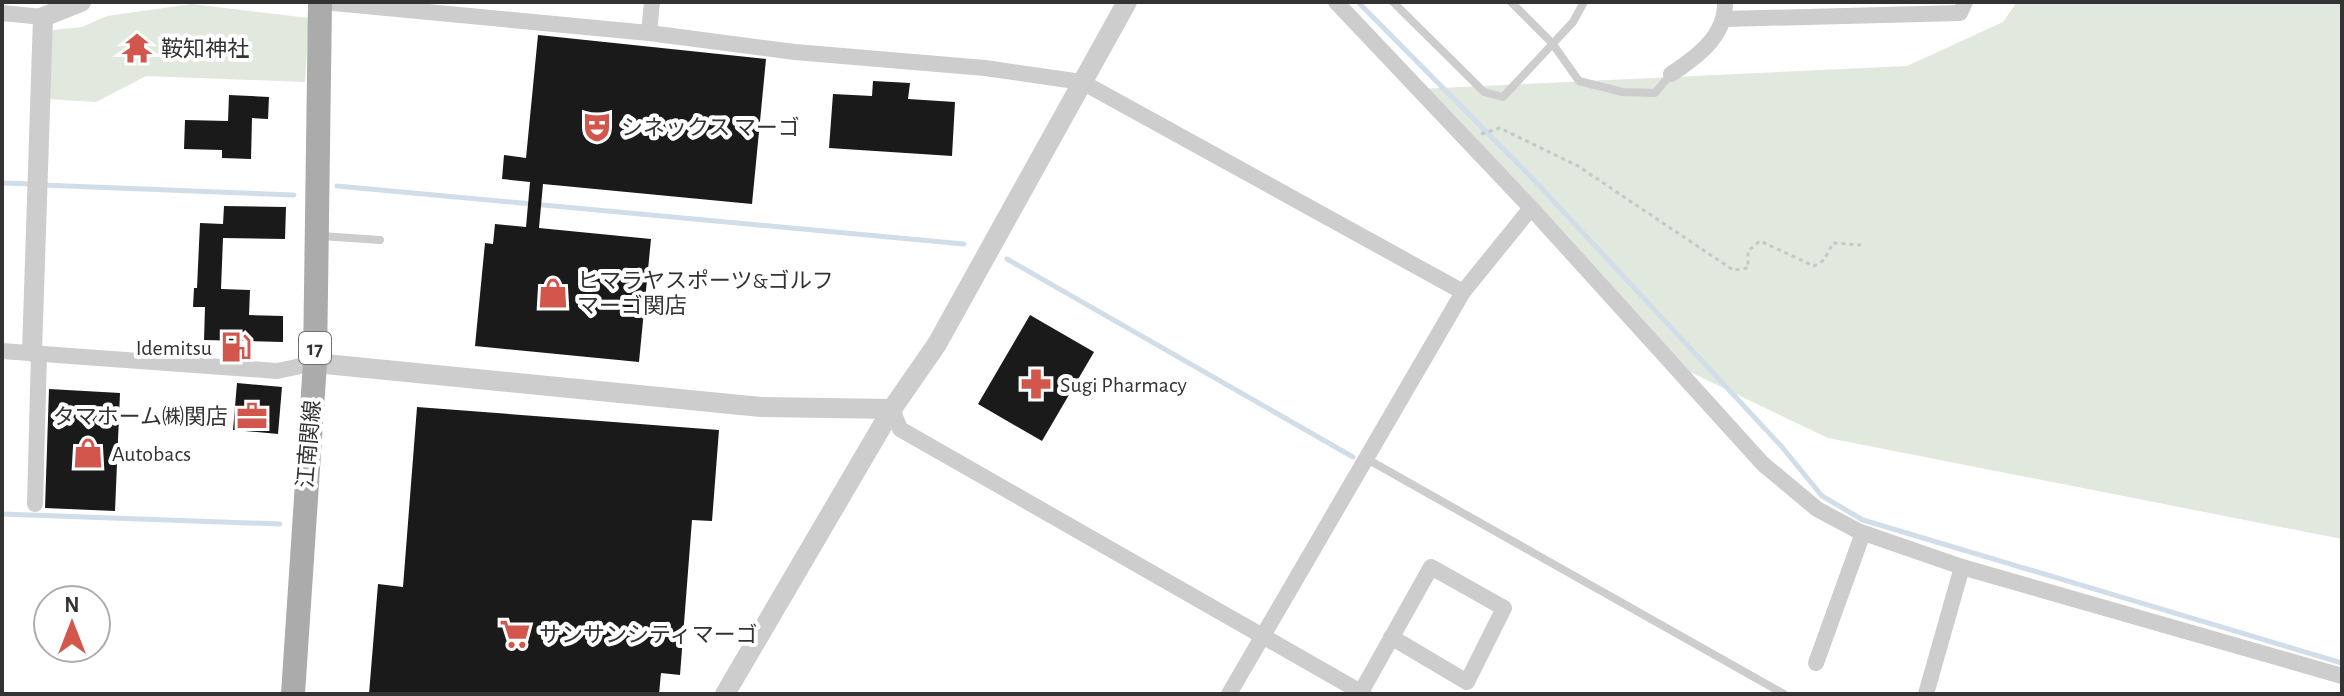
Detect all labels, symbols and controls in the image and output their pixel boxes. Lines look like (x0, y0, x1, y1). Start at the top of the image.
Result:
temple icon: 鞍知神社 (120, 31, 154, 65)
place label: 鞍知神社 (161, 37, 249, 60)
theatre icon: シネックス マーゴ (580, 110, 614, 144)
place label: シネックス マーゴ (621, 116, 800, 139)
place label: ヒマラヤスポーツ&ゴルフ マーゴ関店 (577, 269, 834, 317)
shop icon: ヒマラヤスポーツ&ゴルフ マーゴ関店 (536, 276, 570, 310)
fuel station icon: Idemitsu (219, 330, 253, 364)
road number: 17 (299, 332, 331, 364)
place label: Idemitsu (136, 337, 212, 359)
pharmacy icon: Sugi Pharmacy (1019, 367, 1053, 401)
place label: Sugi Pharmacy (1060, 374, 1187, 396)
office icon: タマホーム㈱関店 (235, 399, 269, 433)
street label: 江南関線 (293, 399, 324, 489)
place label: タマホーム㈱関店 (53, 405, 228, 428)
shop icon: Autobacs (71, 436, 105, 470)
place label: Autobacs (112, 443, 191, 465)
north arrow (32, 584, 112, 664)
text: N (64, 594, 80, 616)
supermarket icon: サンサンシティマーゴ (498, 617, 532, 651)
place label: サンサンシティマーゴ (539, 623, 758, 646)

